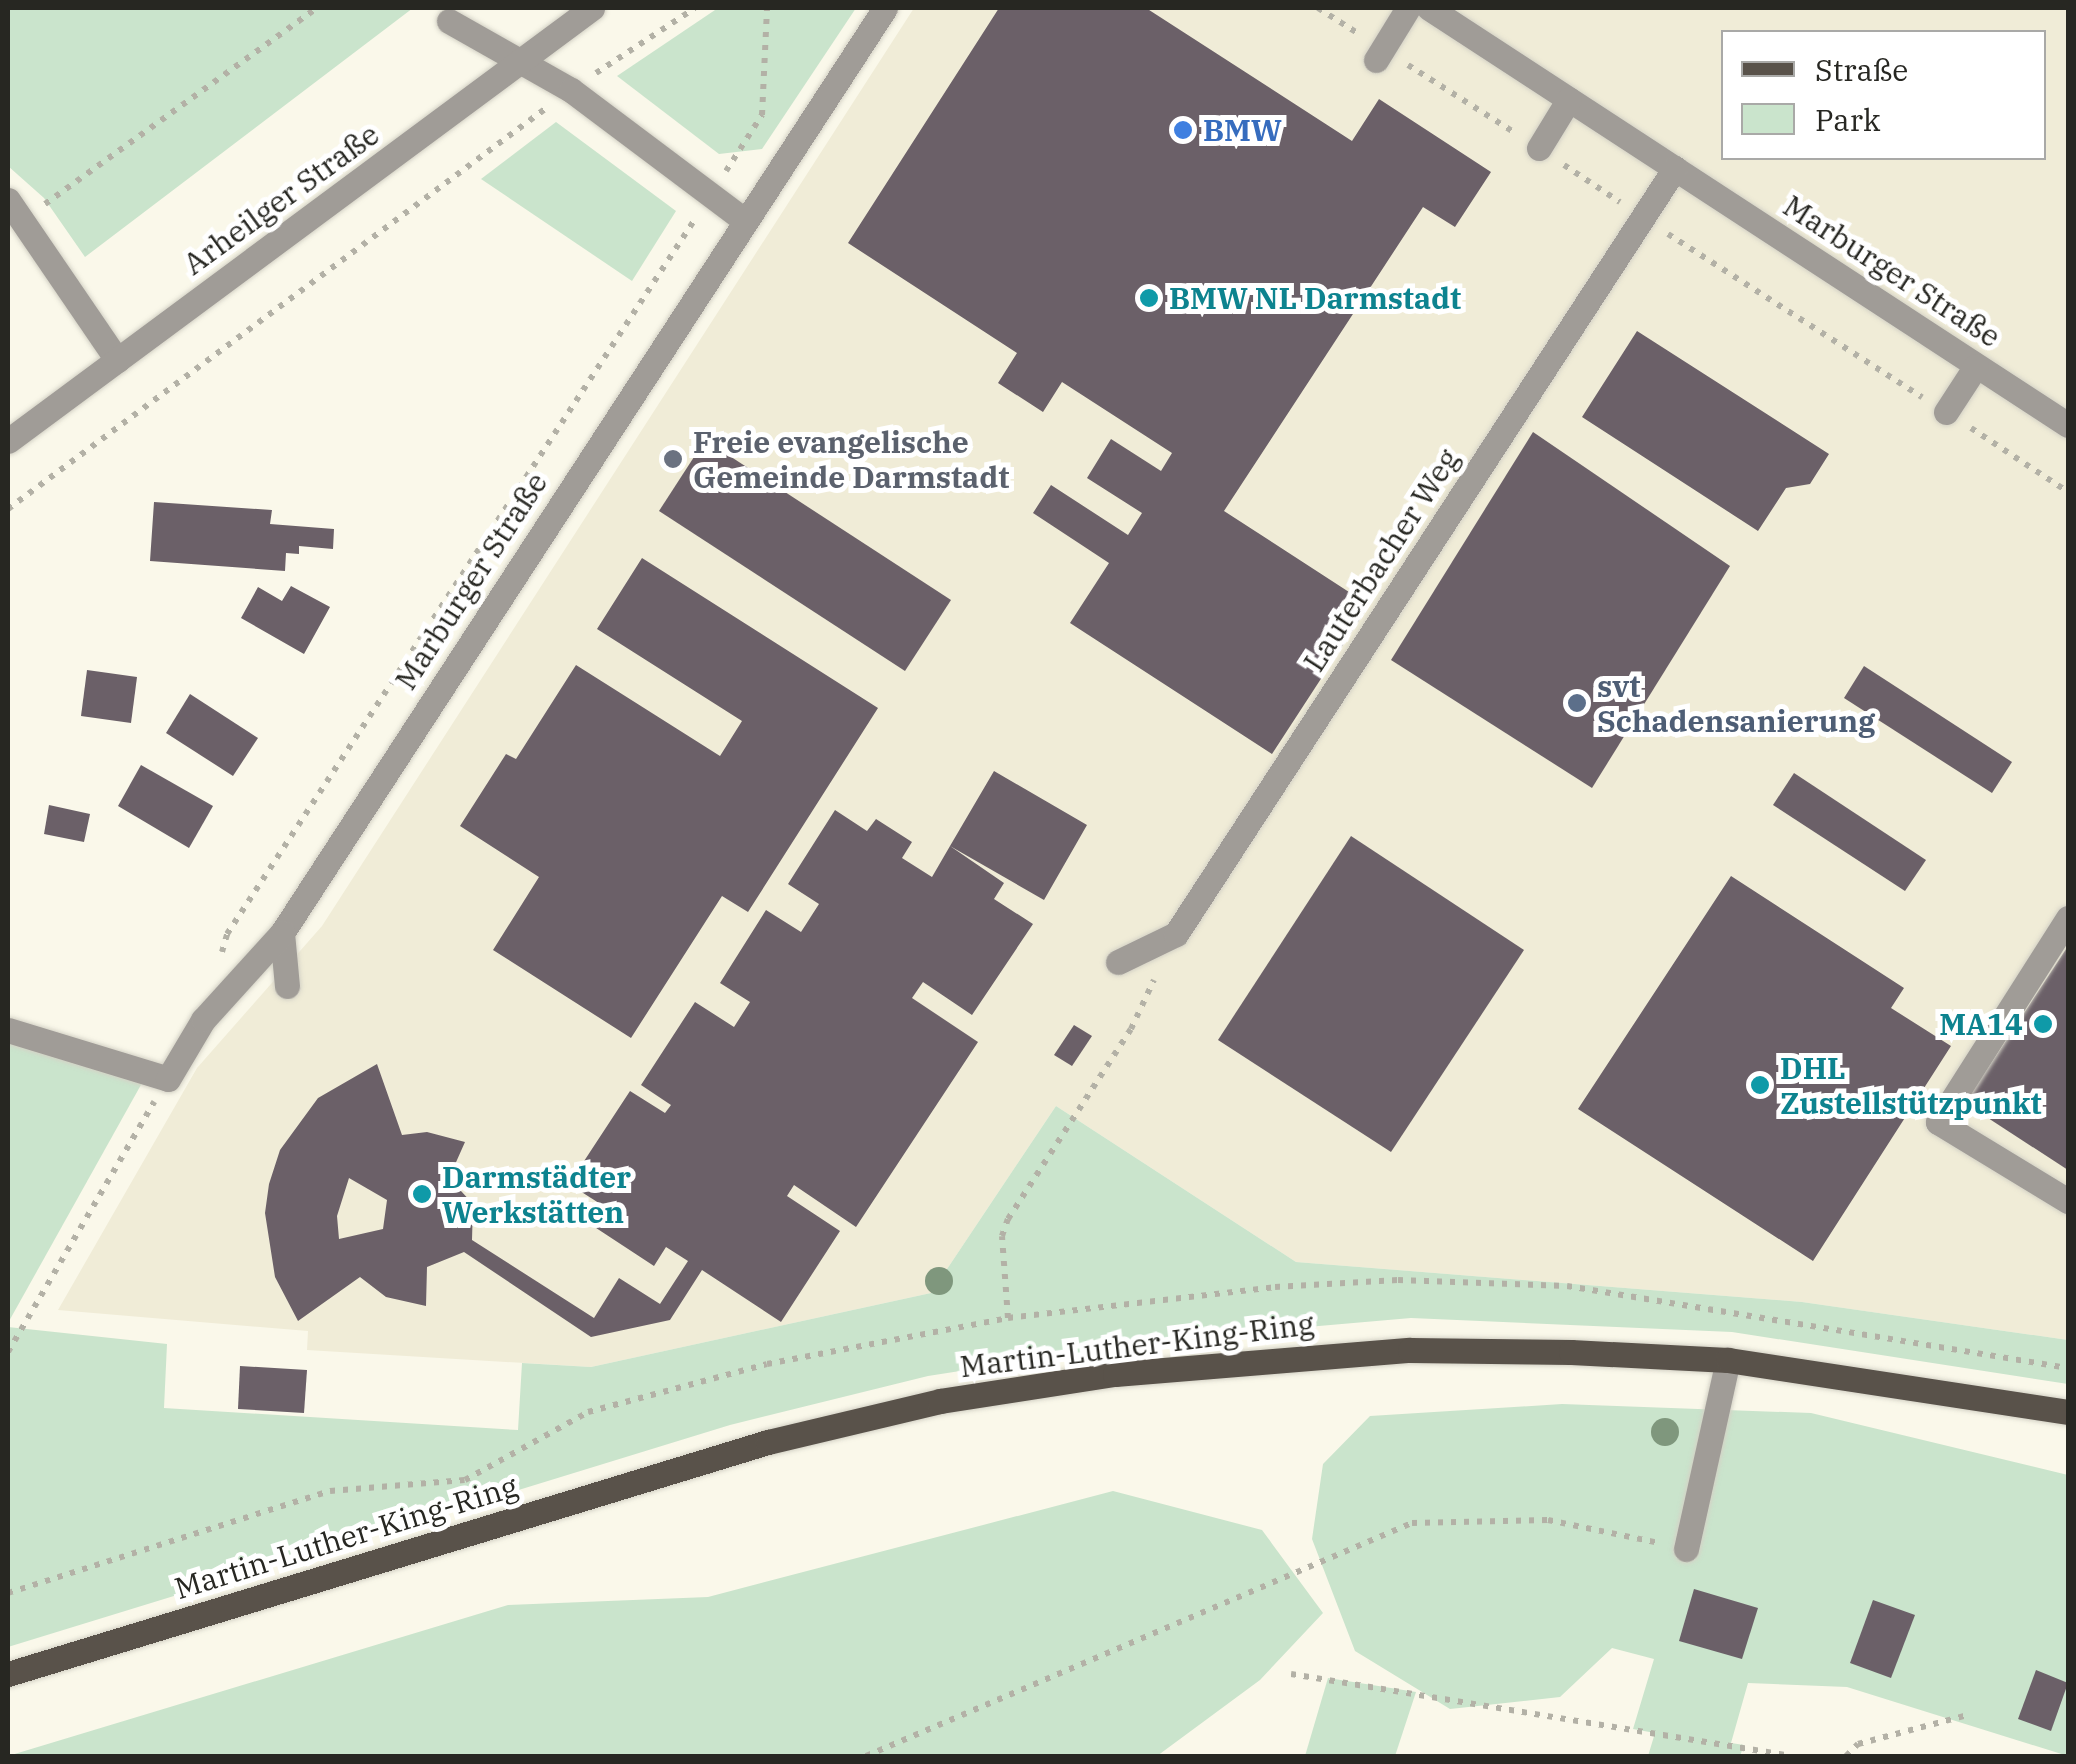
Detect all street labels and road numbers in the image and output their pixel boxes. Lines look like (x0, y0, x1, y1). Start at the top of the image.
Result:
street label: Arheilger Straße (176, 116, 386, 282)
street label: Marburger Straße (1777, 187, 2007, 355)
street label: Lauterbacher Weg (1296, 442, 1466, 678)
street label: Marburger Straße (387, 466, 555, 696)
street label: Martin-Luther-King-Ring (958, 1305, 1316, 1385)
street label: Martin-Luther-King-Ring (170, 1468, 522, 1606)

